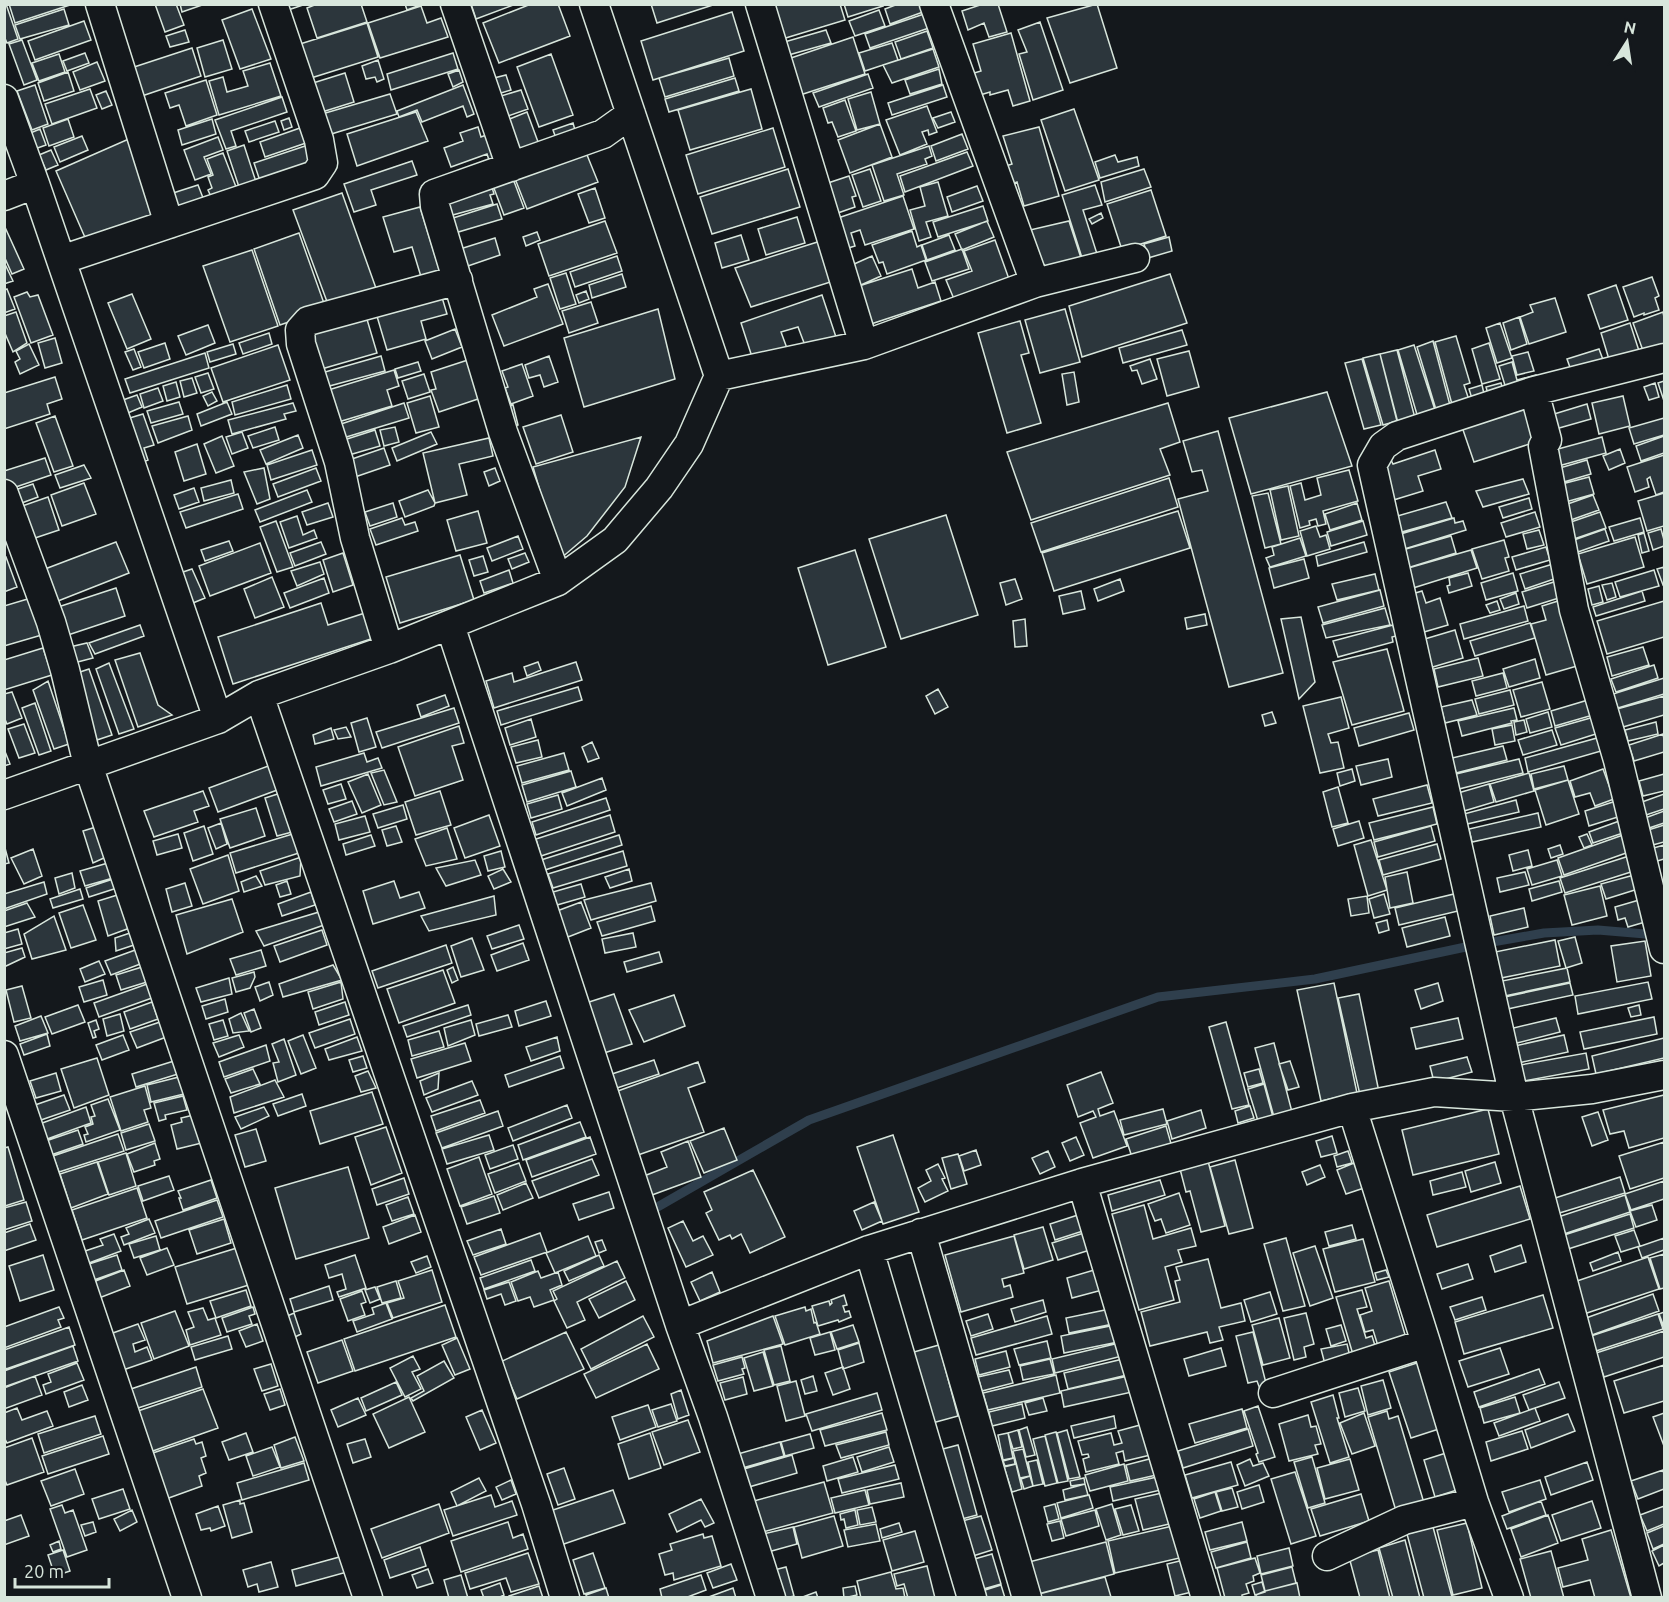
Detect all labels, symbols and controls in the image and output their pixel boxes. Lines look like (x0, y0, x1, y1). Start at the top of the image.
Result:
north arrow (1597, 12, 1657, 72)
text: N (1622, 17, 1638, 37)
scale bar (15, 1551, 110, 1589)
text: 20 m (24, 1561, 64, 1581)

